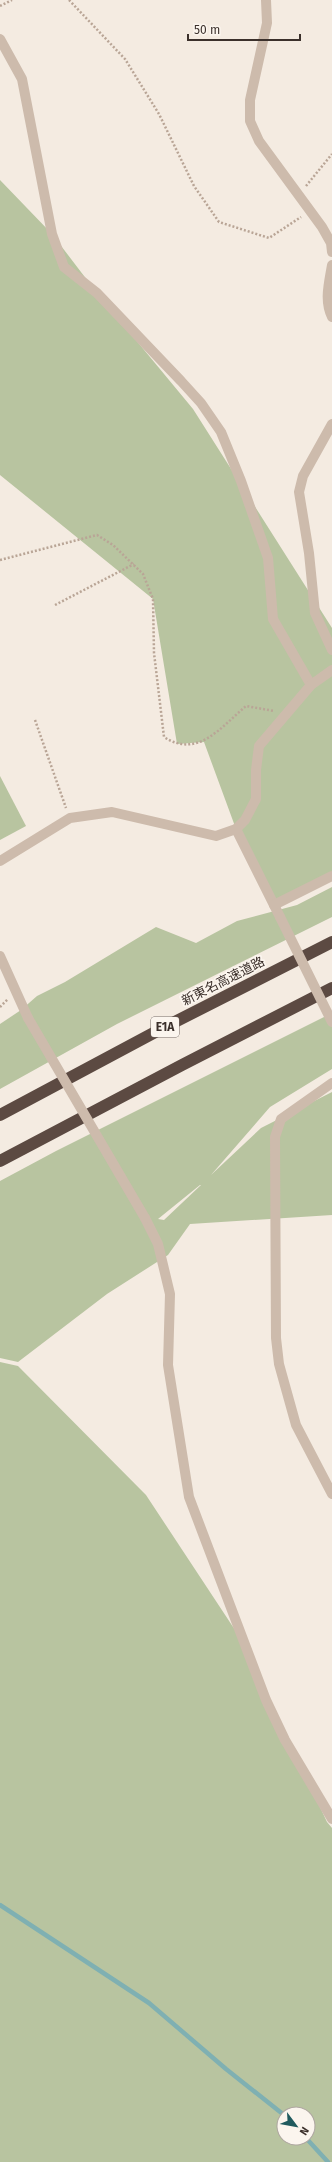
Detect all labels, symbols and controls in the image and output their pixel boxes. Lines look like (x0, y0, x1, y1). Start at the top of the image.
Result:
scale bar (188, 16, 300, 42)
text: 50 m (194, 23, 220, 37)
street label: 新東名高速道路 (179, 954, 267, 1008)
road number: E1A (151, 1017, 179, 1037)
north arrow (276, 2106, 316, 2146)
text: N (297, 2124, 312, 2138)

